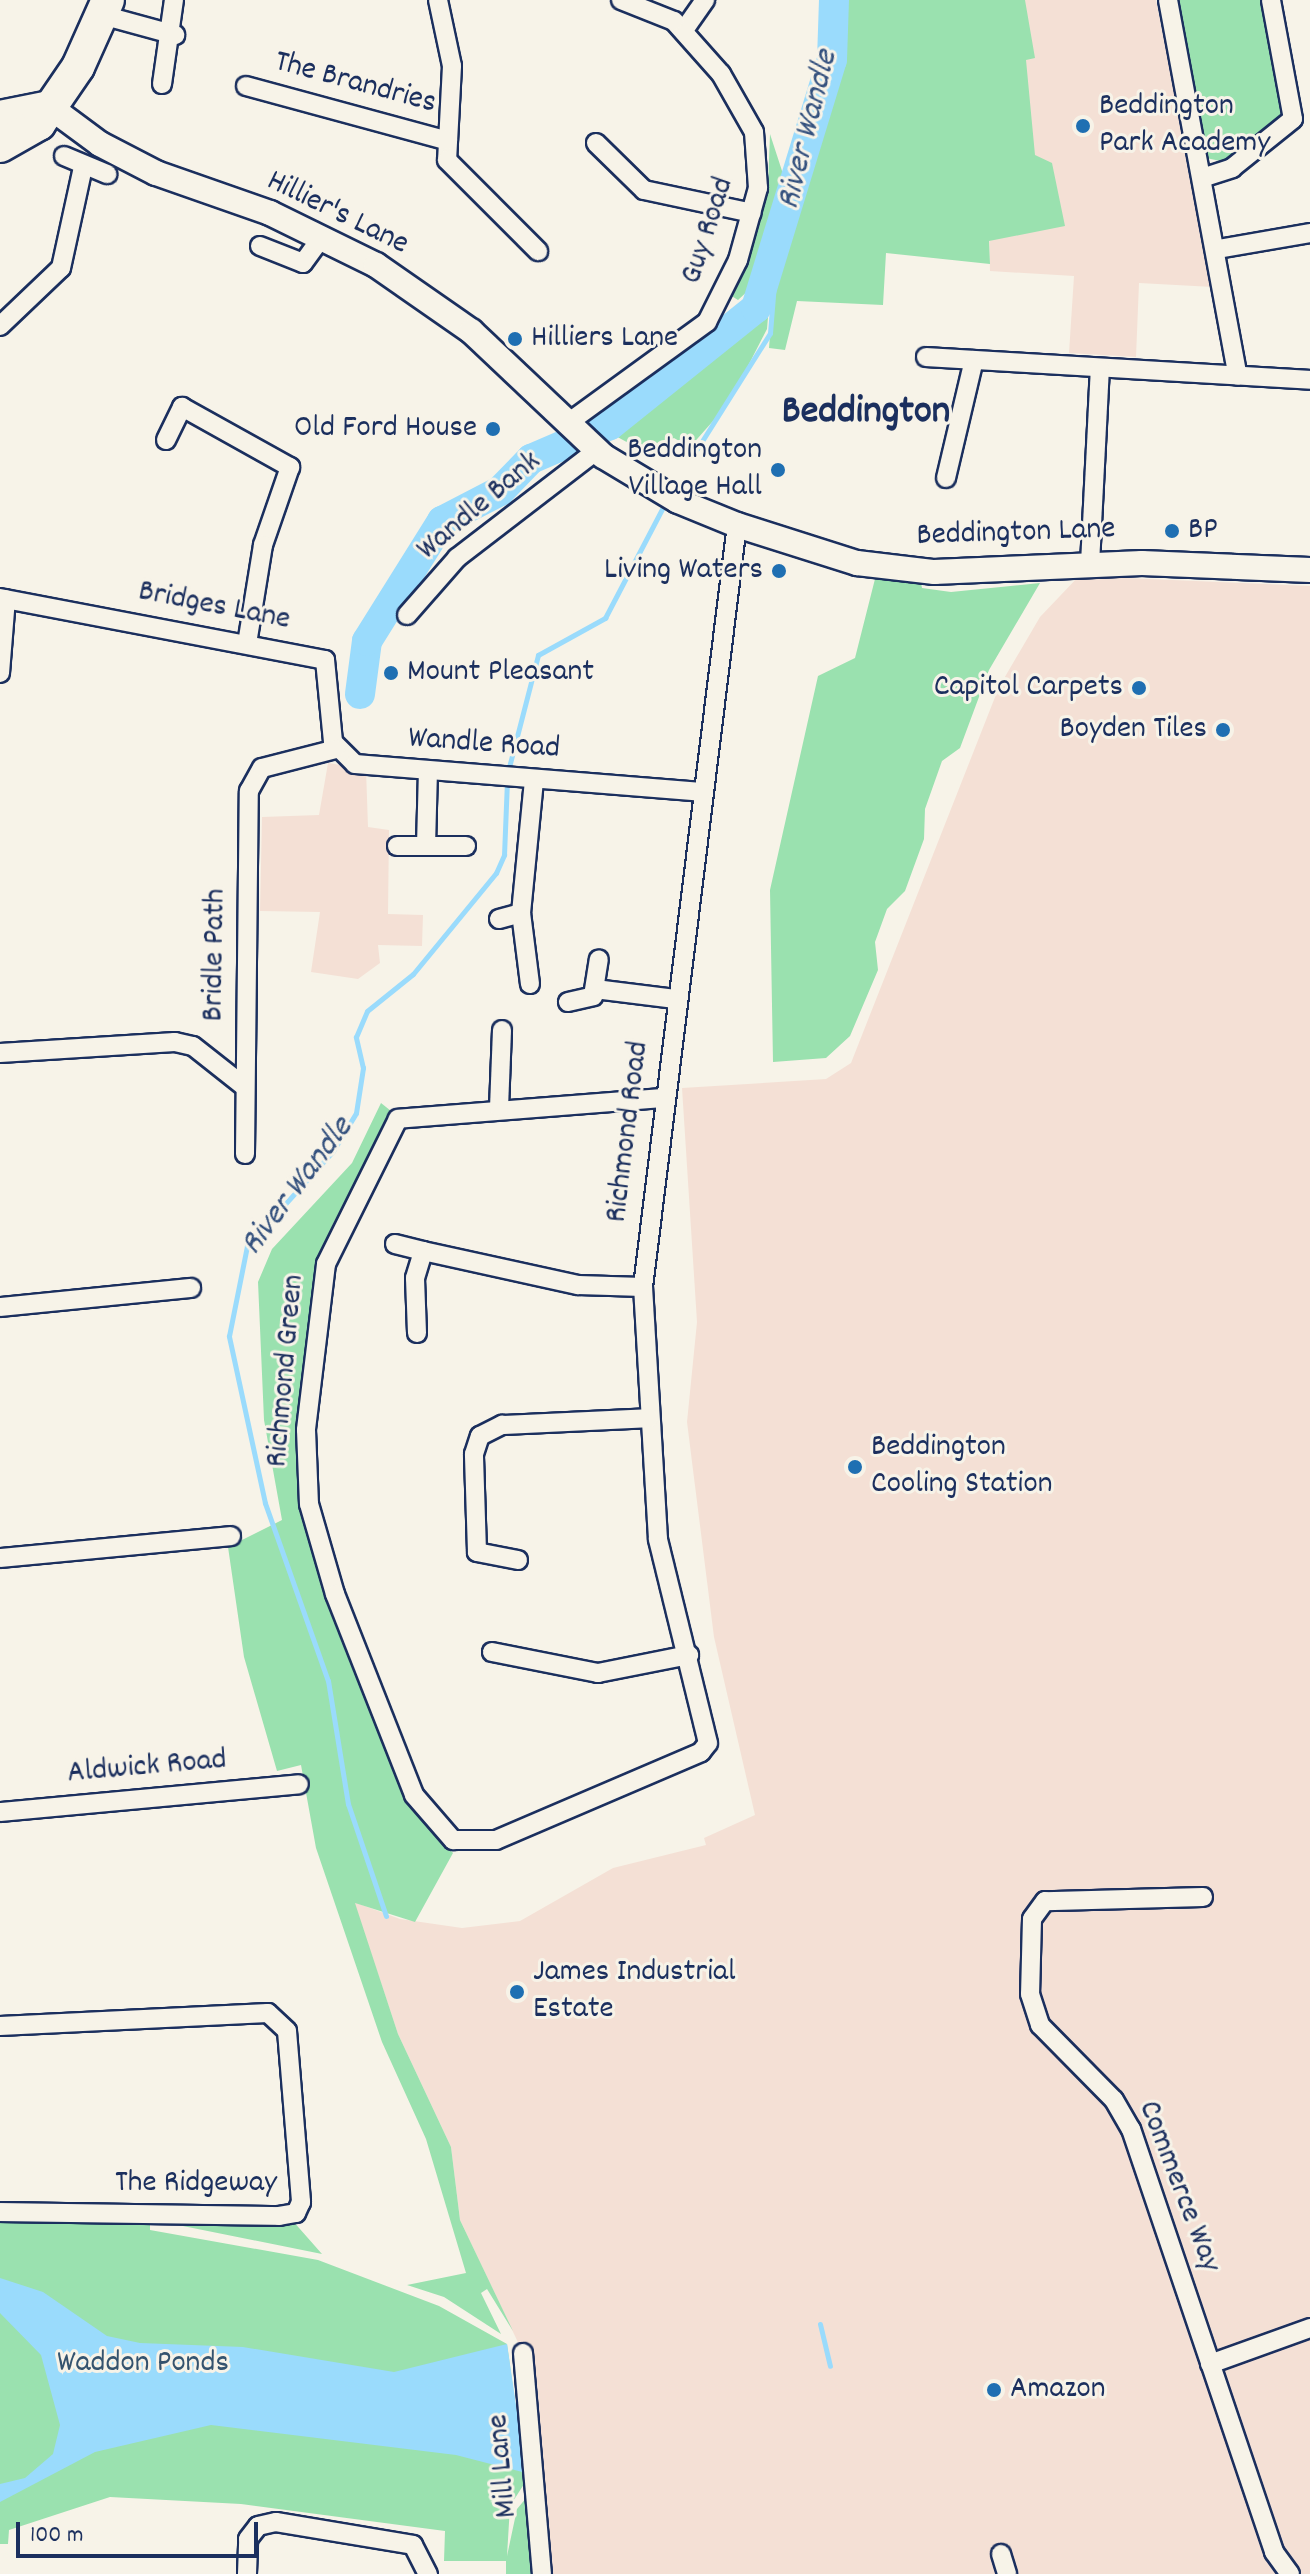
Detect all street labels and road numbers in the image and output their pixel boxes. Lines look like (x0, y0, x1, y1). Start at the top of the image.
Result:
street label: The Brandries (270, 44, 440, 124)
street label: Hillier's Lane (260, 163, 414, 265)
street label: Guy Road (674, 173, 744, 289)
street label: Wandle Bank (410, 444, 550, 570)
street label: Beddington Lane (916, 511, 1116, 557)
street label: Bridges Lane (135, 573, 293, 641)
street label: Wandle Road (407, 721, 561, 769)
street label: Bridle Path (196, 888, 236, 1022)
street label: Richmond Road (599, 1039, 659, 1225)
street label: Richmond Green (259, 1273, 315, 1469)
street label: Aldwick Road (66, 1742, 228, 1794)
street label: Commerce Way (1128, 2096, 1228, 2278)
street label: The Ridgeway (115, 2165, 277, 2203)
street label: Mill Lane (480, 2412, 528, 2520)

